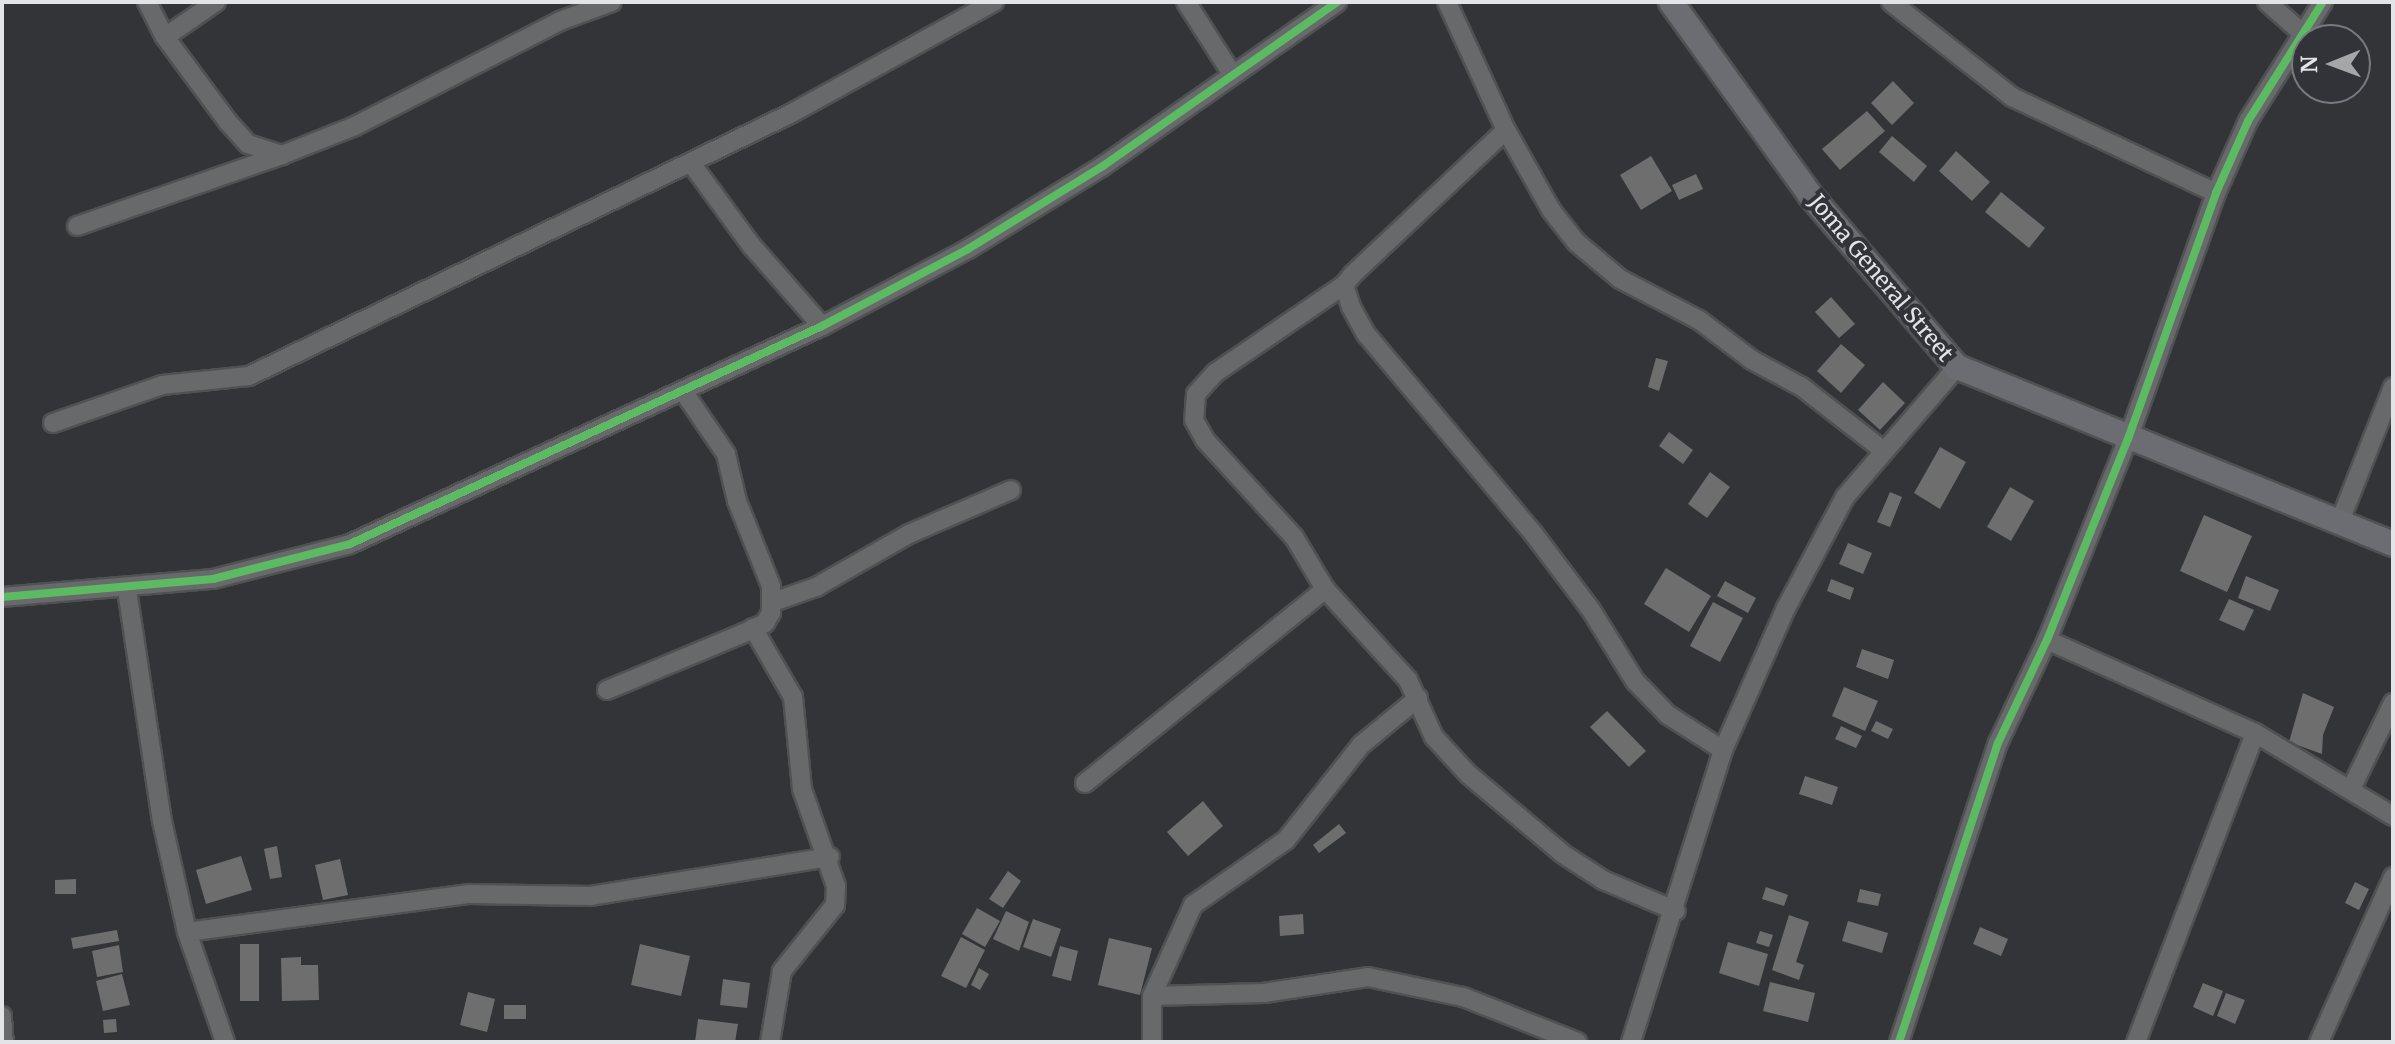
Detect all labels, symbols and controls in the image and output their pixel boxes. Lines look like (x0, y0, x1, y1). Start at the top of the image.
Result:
north arrow (2291, 24, 2371, 104)
text: N (2295, 55, 2323, 73)
street label: Joma General Street (1803, 189, 1959, 367)

